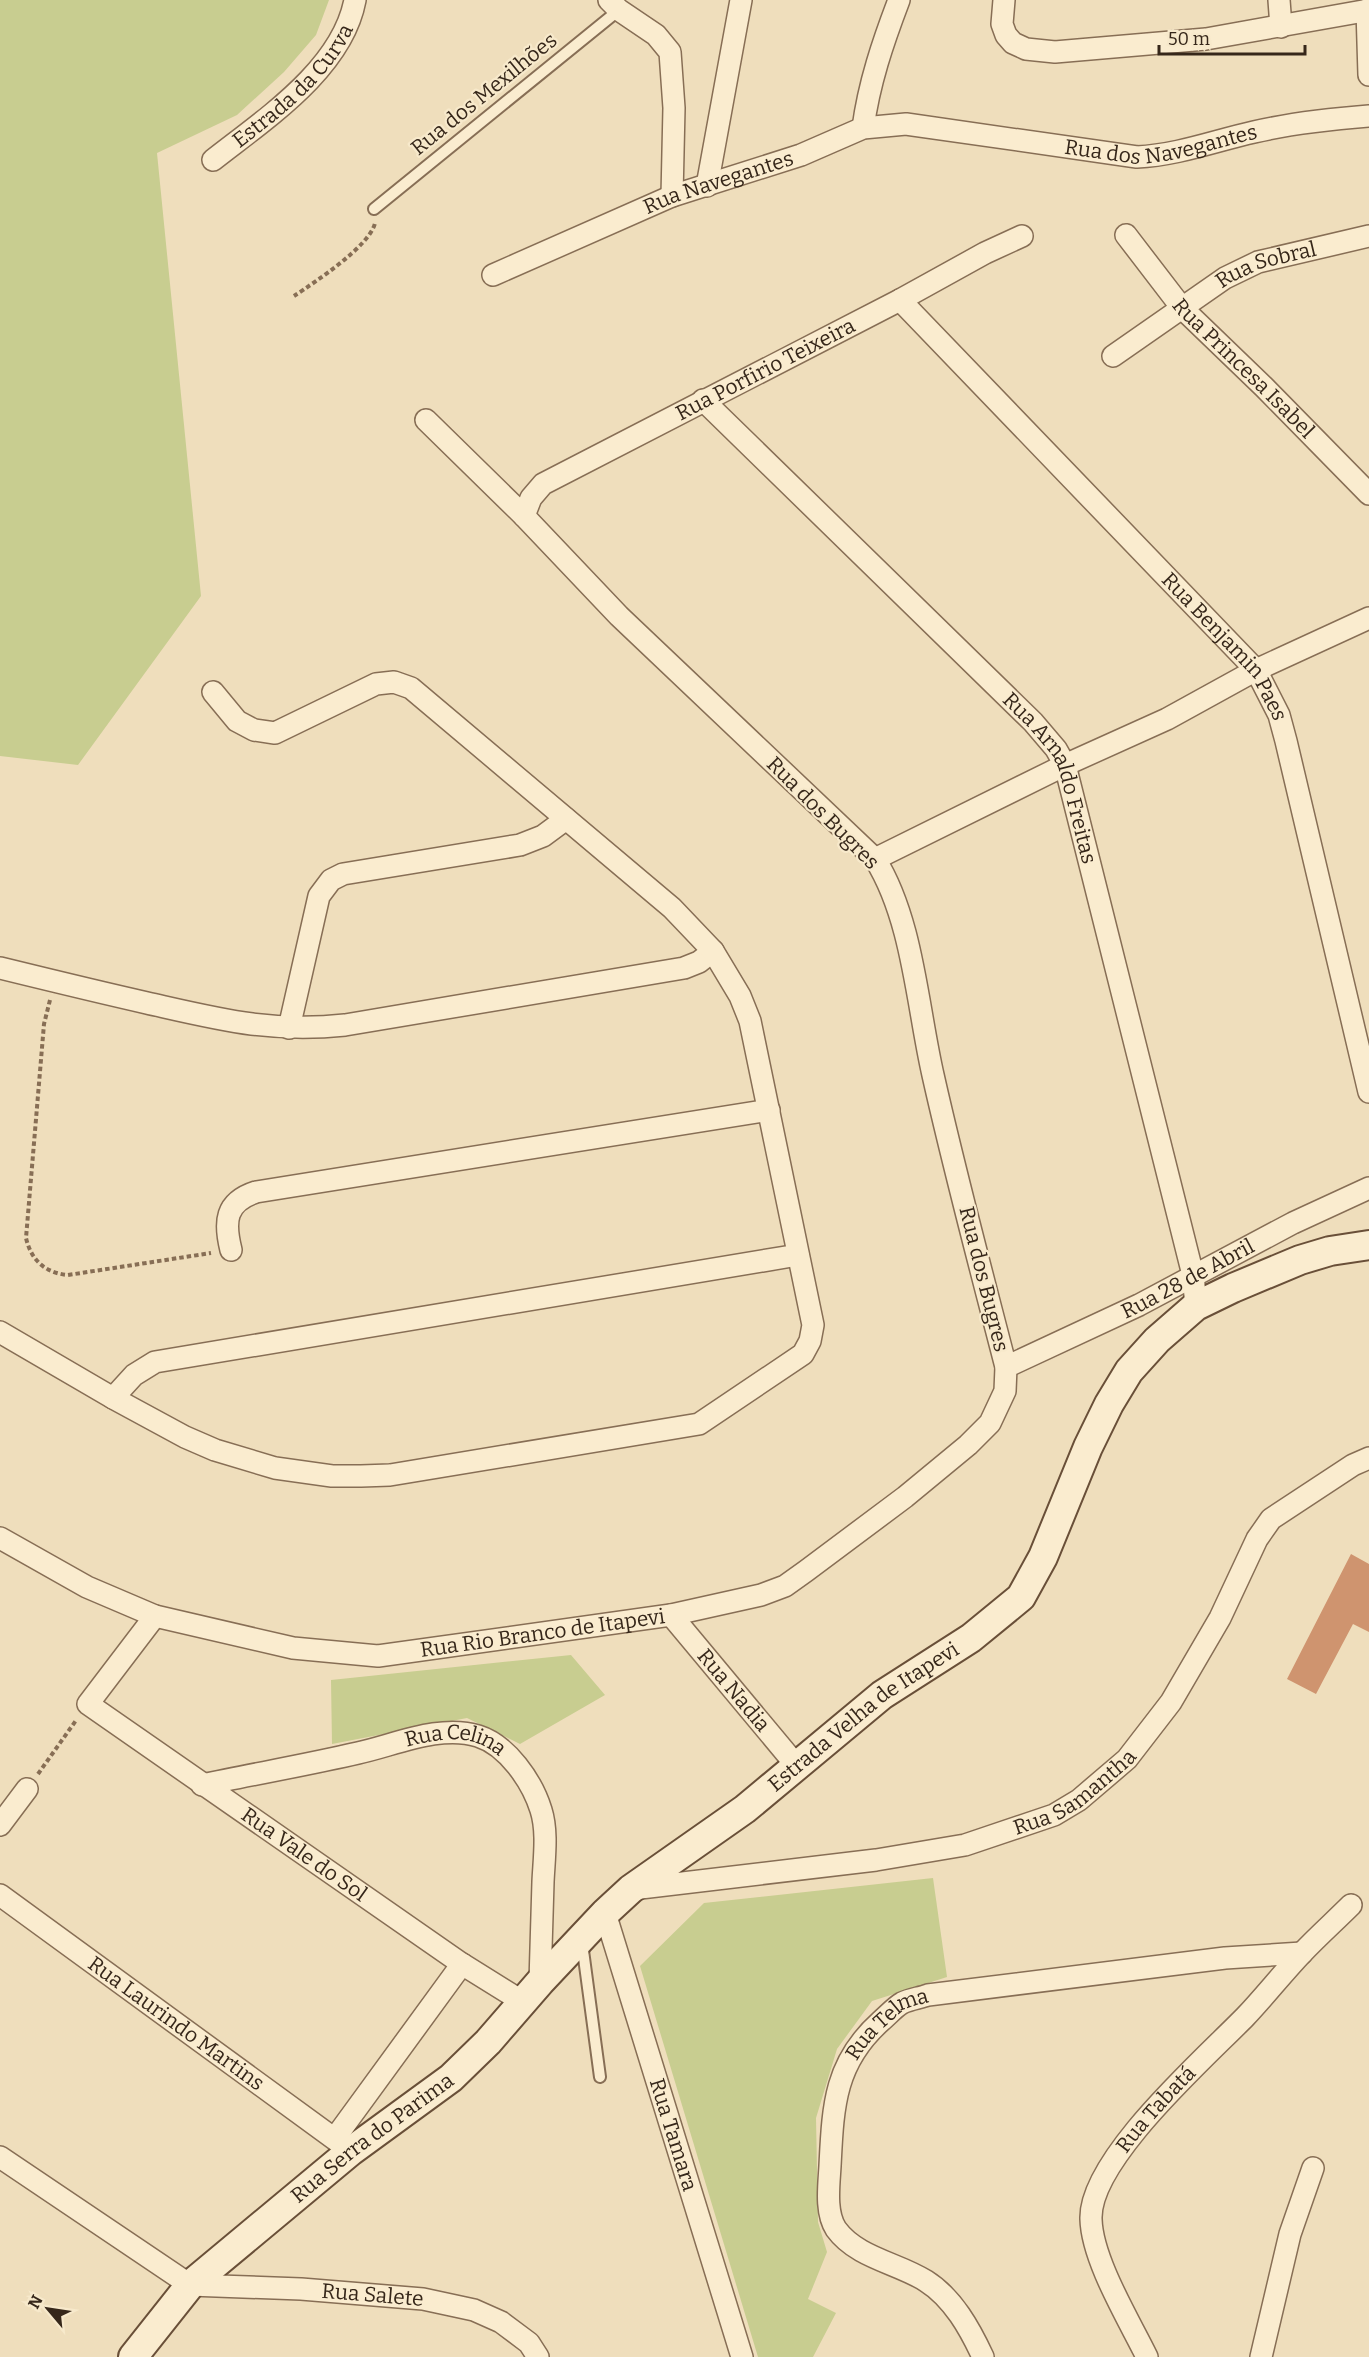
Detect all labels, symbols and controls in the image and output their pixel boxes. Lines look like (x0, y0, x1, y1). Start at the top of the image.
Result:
scale bar (1159, 18, 1304, 56)
street label: Estrada da Curva (227, 19, 359, 153)
street label: Rua dos Mexilhões (406, 27, 562, 161)
text: 50 m (1168, 28, 1210, 50)
street label: Rua dos Navegantes (1063, 119, 1260, 170)
street label: Rua Navegantes (639, 145, 797, 220)
street label: Rua Sobral (1210, 236, 1319, 294)
street label: Rua Princesa Isabel (1166, 293, 1320, 444)
street label: Rua Porfirio Teixeira (671, 312, 860, 426)
street label: Rua Benjamin Paes (1156, 567, 1293, 723)
street label: Rua Arnaldo Freitas (997, 687, 1102, 866)
street label: Rua dos Bugres (761, 751, 885, 875)
street label: Rua dos Bugres (953, 1204, 1015, 1354)
street label: Rua 28 de Abril (1117, 1233, 1259, 1324)
street label: Rua Rio Branco de Itapevi (419, 1603, 667, 1663)
street label: Estrada Velha de Itapevi (763, 1636, 964, 1797)
street label: Rua Nadia (692, 1644, 776, 1737)
street label: Rua Celina (402, 1719, 512, 1762)
street label: Rua Samantha (1010, 1744, 1143, 1841)
street label: Rua Vale do Sol (236, 1802, 372, 1907)
street label: Rua Laurindo Martins (83, 1951, 269, 2096)
street label: Rua Telma (840, 1983, 932, 2065)
street label: Rua Tabatá (1110, 2060, 1202, 2158)
street label: Rua Serra do Parima (285, 2067, 459, 2209)
street label: Rua Tamara (644, 2075, 703, 2195)
street label: Rua Salete (321, 2278, 425, 2312)
north arrow (18, 2279, 78, 2339)
text: N (24, 2292, 47, 2312)

